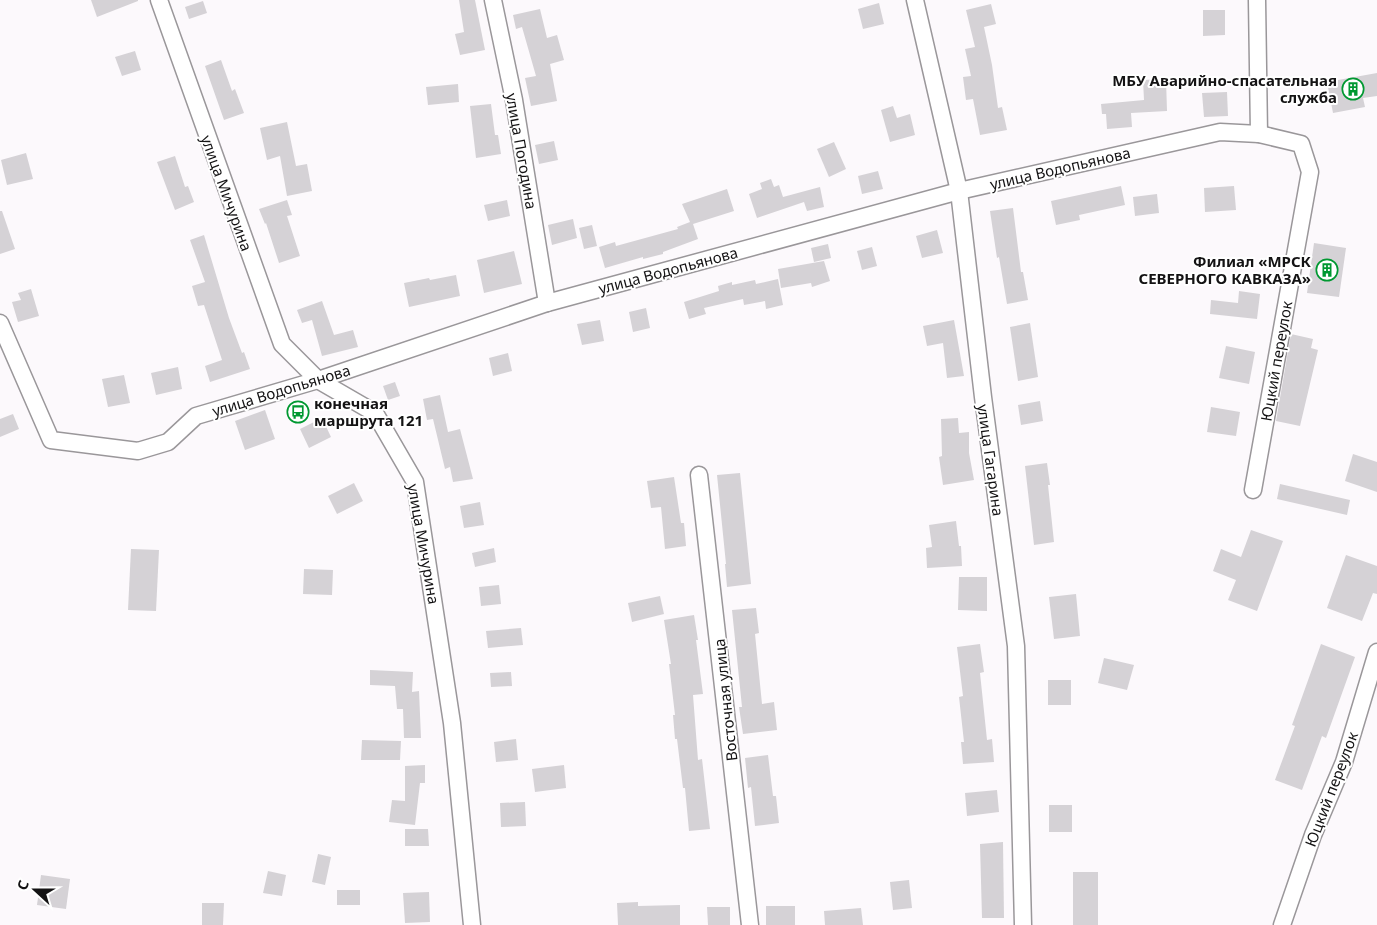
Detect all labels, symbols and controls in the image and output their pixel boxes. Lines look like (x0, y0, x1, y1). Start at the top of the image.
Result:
place label: МБУ Аварийно-спасательная служба (1112, 70, 1337, 107)
building icon: МБУ Аварийно-спасательная служба (1341, 77, 1365, 101)
street label: улица Погодина (502, 91, 542, 211)
street label: улица Мичурина (197, 132, 257, 254)
street label: улица Водопьянова (988, 142, 1132, 194)
street label: улица Водопьянова (596, 242, 740, 298)
place label: Филиал «МРСК СЕВЕРНОГО КАВКАЗА» (1138, 251, 1312, 288)
building icon: Филиал «МРСК СЕВЕРНОГО КАВКАЗА» (1315, 258, 1339, 282)
street label: Юцкий переулок (1256, 299, 1296, 423)
street label: улица Водопьянова (209, 359, 353, 421)
place label: конечная маршрута 121 (314, 393, 423, 430)
bus stop icon: конечная маршрута 121 (286, 400, 310, 424)
street label: улица Гагарина (973, 403, 1009, 517)
street label: улица Мичурина (404, 482, 444, 606)
street label: Восточная улица (709, 638, 741, 762)
street label: Юцкий переулок (1300, 729, 1362, 849)
north arrow (10, 865, 60, 915)
text: С (12, 878, 33, 893)

